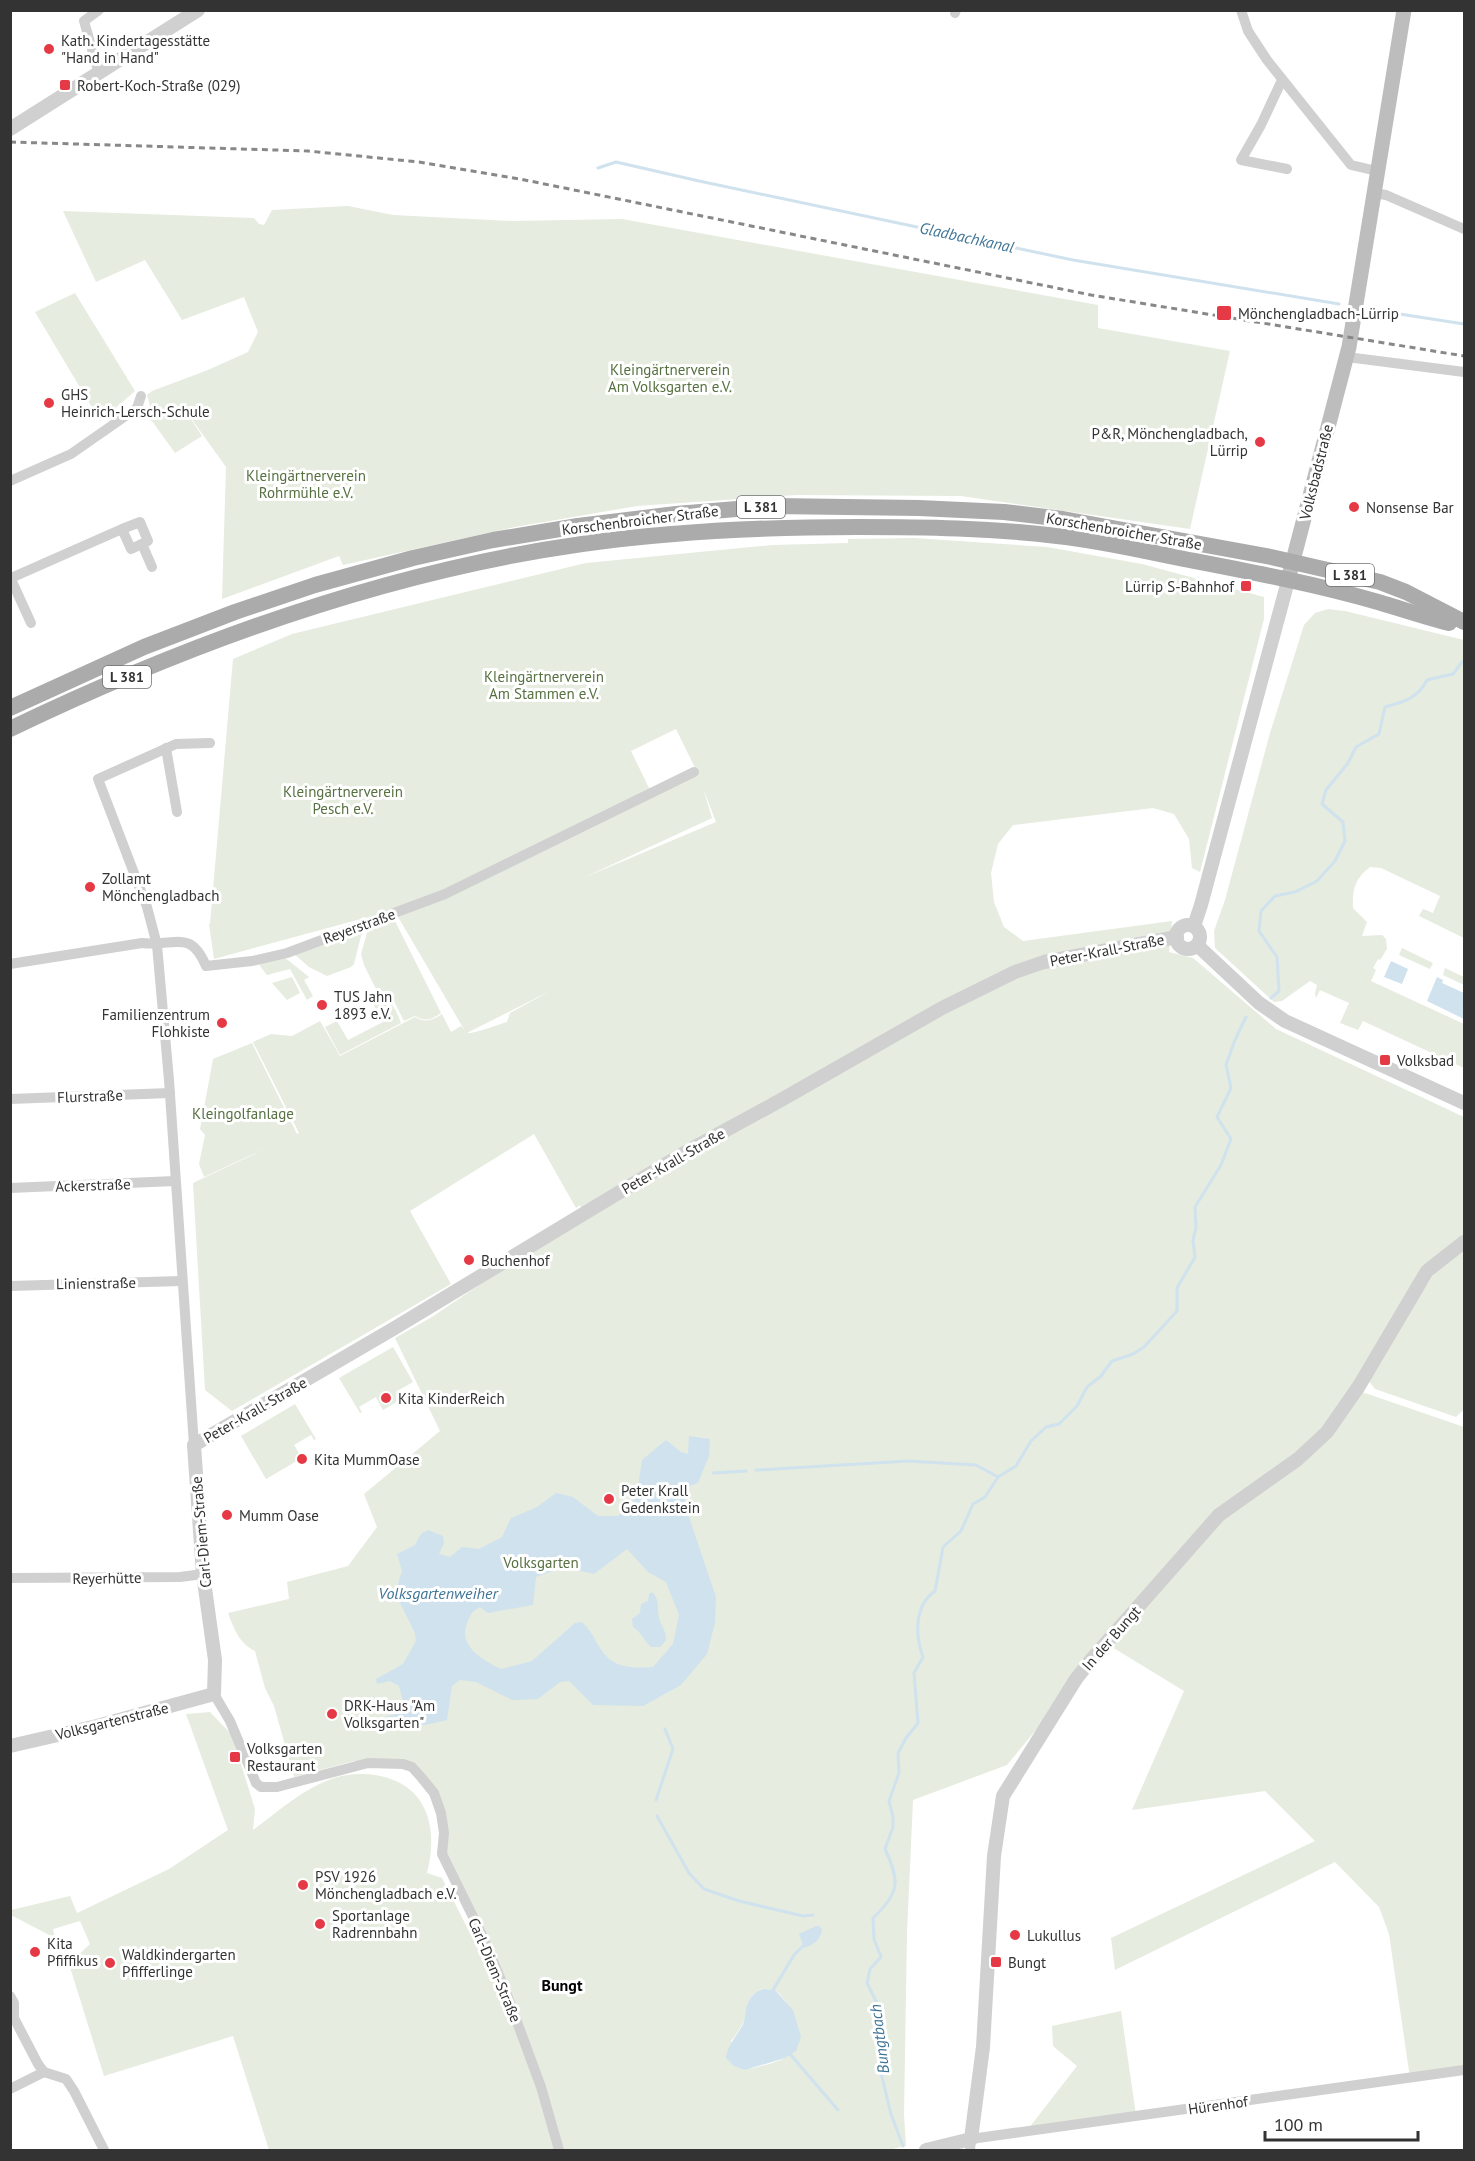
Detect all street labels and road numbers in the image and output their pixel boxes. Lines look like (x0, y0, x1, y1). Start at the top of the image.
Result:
street label: Volksbadstraße (1295, 422, 1337, 523)
road number: L 381 (737, 496, 785, 518)
street label: Korschenbroicher Straße (561, 501, 719, 539)
street label: Korschenbroicher Straße (1045, 508, 1203, 554)
road number: L 381 (1326, 564, 1374, 586)
road number: L 381 (103, 666, 151, 688)
street label: Reyerstraße (320, 904, 398, 948)
street label: Peter-Krall-Straße (1048, 930, 1166, 970)
street label: Flurstraße (57, 1085, 123, 1107)
street label: Peter-Krall-Straße (618, 1124, 728, 1198)
street label: Ackerstraße (55, 1174, 131, 1196)
street label: Linienstraße (56, 1273, 136, 1293)
street label: Peter-Krall-Straße (200, 1373, 310, 1447)
street label: Carl-Diem-Straße (187, 1476, 215, 1588)
street label: Reyerhütte (72, 1568, 142, 1588)
street label: In der Bungt (1078, 1602, 1144, 1674)
street label: Volksgartenstraße (53, 1698, 170, 1744)
street label: Carl-Diem-Straße (464, 1915, 526, 2025)
street label: Hürenhof (1187, 2091, 1250, 2119)

